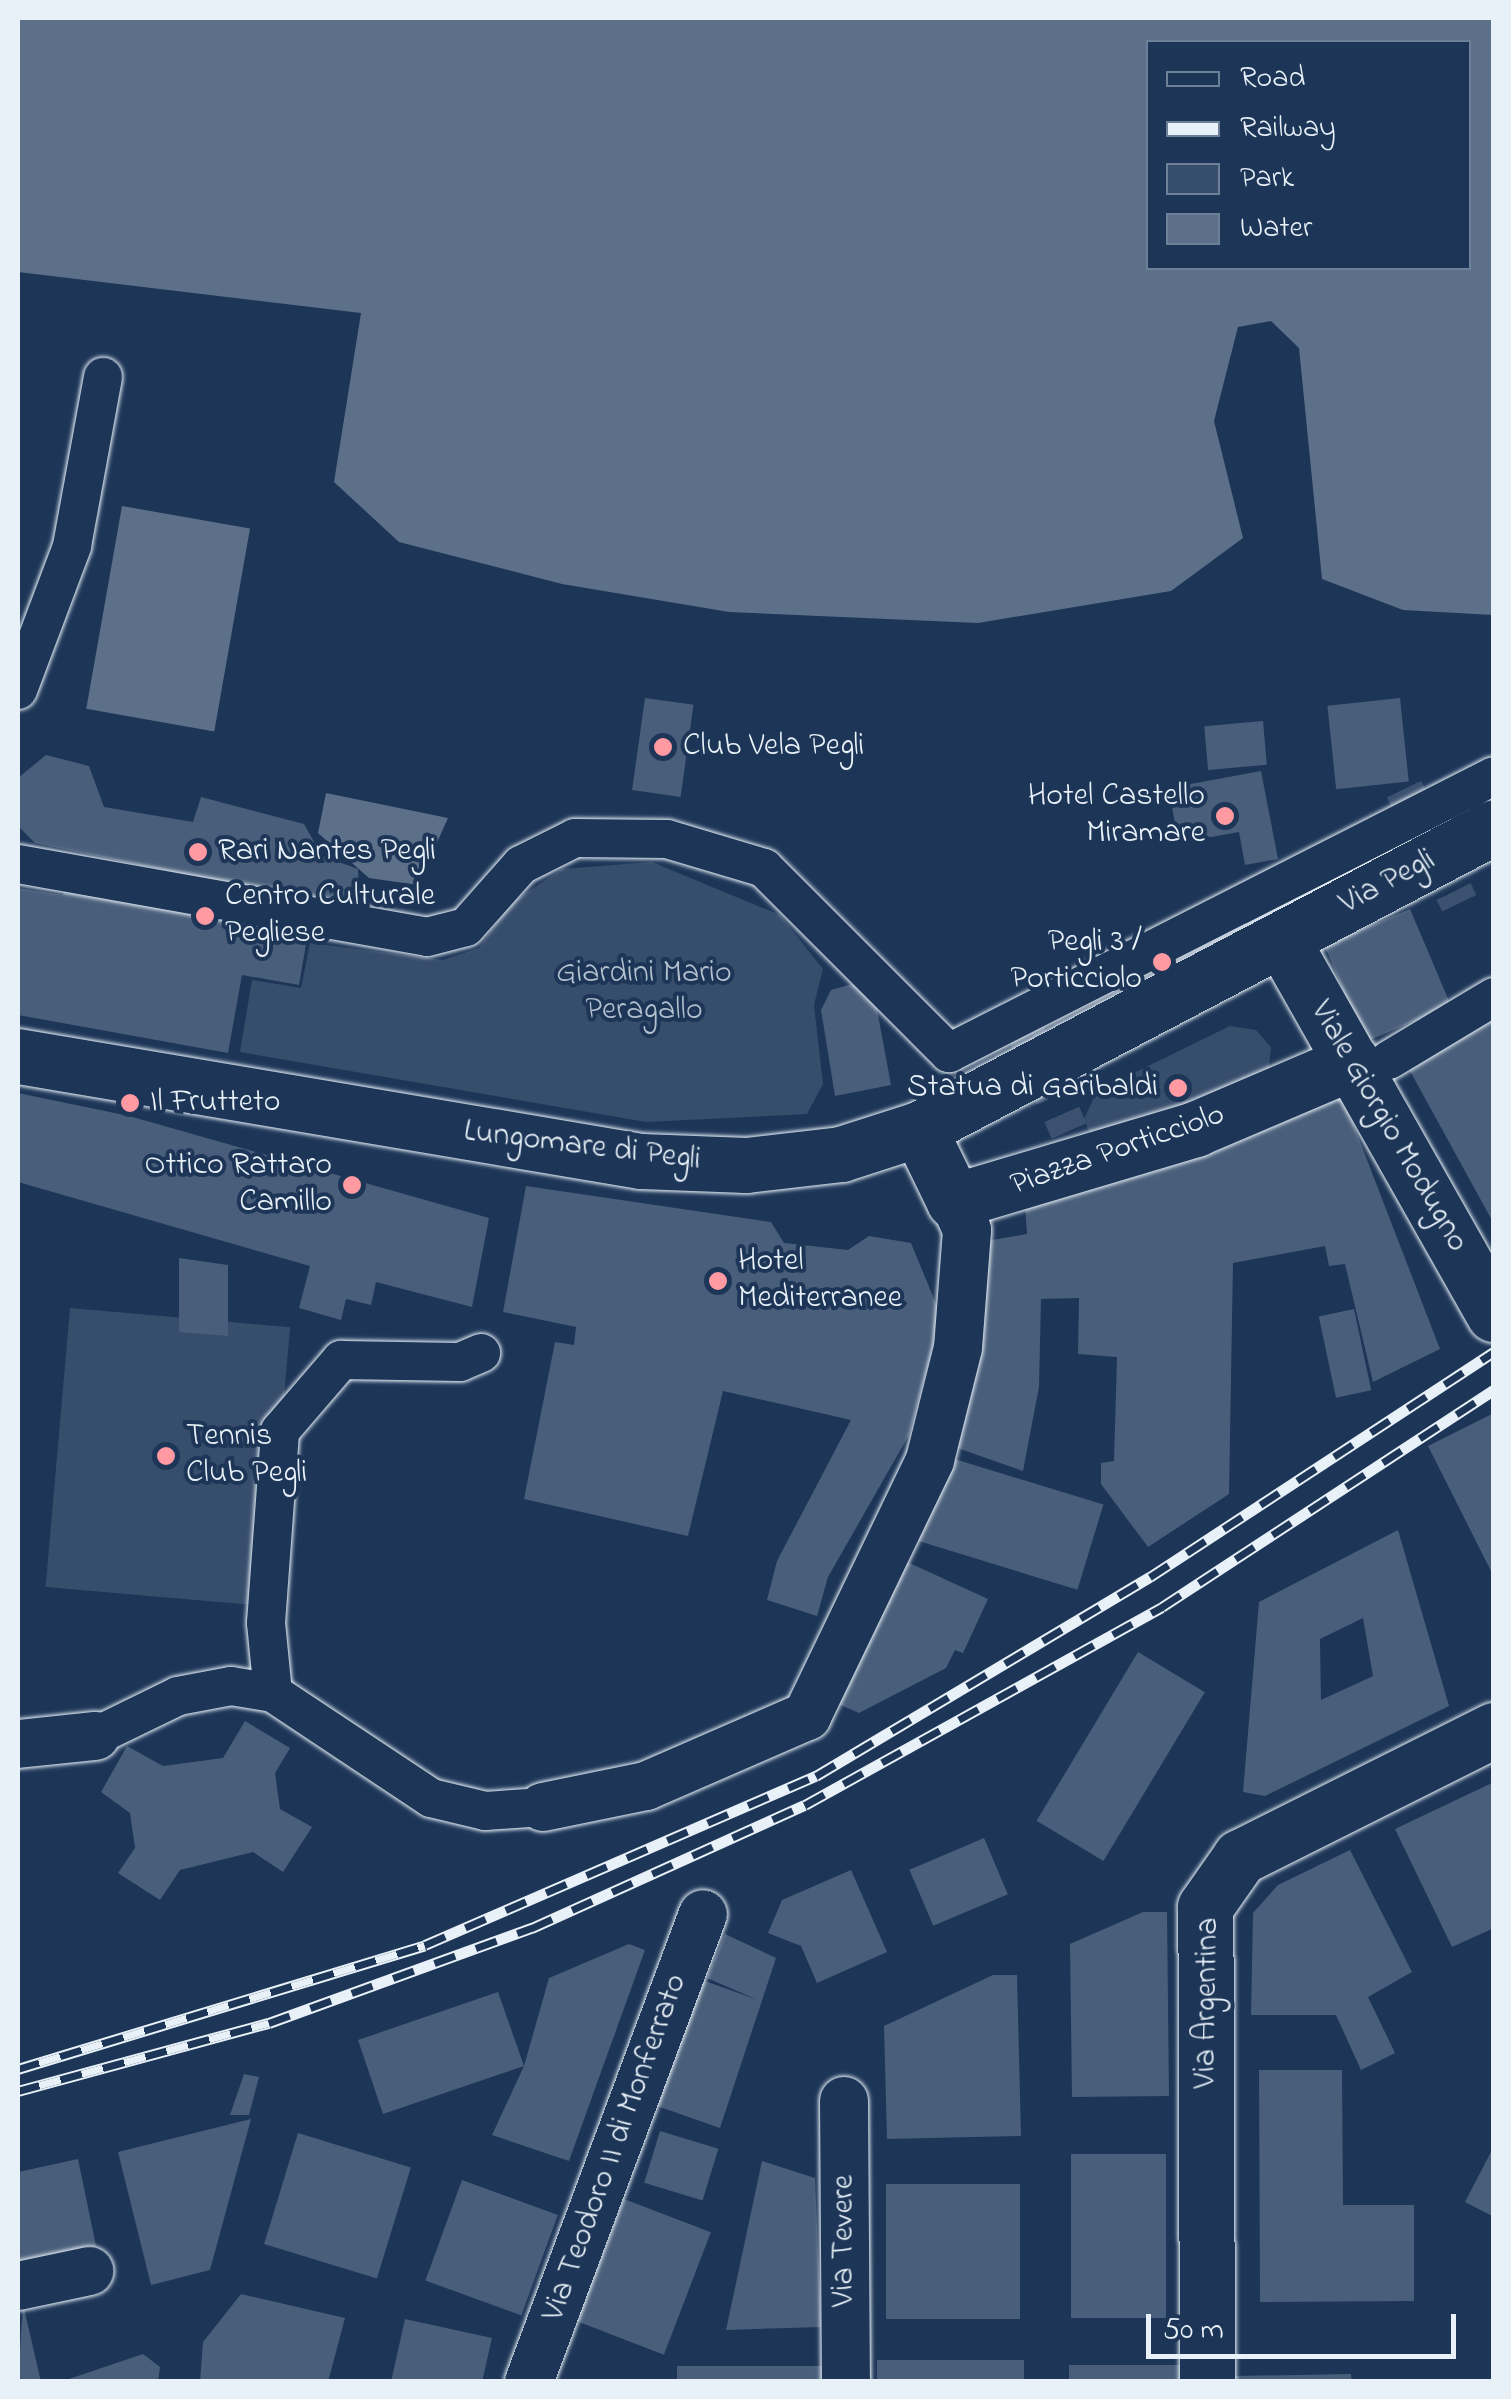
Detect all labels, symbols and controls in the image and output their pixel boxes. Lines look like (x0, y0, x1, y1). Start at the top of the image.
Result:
legend (1146, 40, 1471, 270)
text: Road (1240, 57, 1305, 101)
text: Railway (1240, 107, 1336, 151)
text: Park (1240, 157, 1294, 201)
text: Water (1240, 207, 1312, 251)
place label: Club Vela Pegli (683, 728, 864, 766)
marker: Club Vela Pegli (652, 736, 674, 758)
place label: Hotel Castello Miramare (1028, 779, 1205, 854)
marker: Hotel Castello Miramare (1214, 805, 1236, 827)
place label: Rari Nantes Pegli (218, 833, 436, 871)
marker: Rari Nantes Pegli (187, 841, 209, 863)
street label: Via Pegli (1334, 842, 1442, 924)
place label: Centro Culturale Pegliese (225, 879, 435, 954)
marker: Centro Culturale Pegliese (194, 905, 216, 927)
place label: Pegli 3 / Porticciolo (1010, 925, 1142, 1000)
marker: Pegli 3 / Porticciolo (1151, 951, 1173, 973)
park label: Giardini Mario Peragallo (556, 956, 732, 1031)
street label: Viale Giorgio Modugno (1300, 995, 1476, 1259)
place label: Statua di Garibaldi (907, 1069, 1158, 1107)
marker: Statua di Garibaldi (1167, 1077, 1189, 1099)
place label: Il Frutteto (150, 1084, 280, 1122)
marker: Il Frutteto (119, 1092, 141, 1114)
street label: Piazza Porticciolo (1006, 1096, 1230, 1206)
street label: Lungomare di Pegli (461, 1113, 703, 1181)
place label: Ottico Rattaro Camillo (145, 1148, 332, 1223)
marker: Ottico Rattaro Camillo (341, 1174, 363, 1196)
place label: Hotel Mediterranee (738, 1244, 902, 1319)
marker: Hotel Mediterranee (707, 1270, 729, 1292)
place label: Tennis Club Pegli (186, 1419, 307, 1494)
marker: Tennis Club Pegli (155, 1445, 177, 1467)
street label: Via Argentina (1187, 1917, 1229, 2089)
street label: Via Teodoro II di Monferrato (535, 1969, 697, 2327)
street label: Via Tevere (826, 2175, 864, 2307)
scale bar (1151, 2294, 1461, 2356)
text: 50 m (1163, 2309, 1224, 2353)

